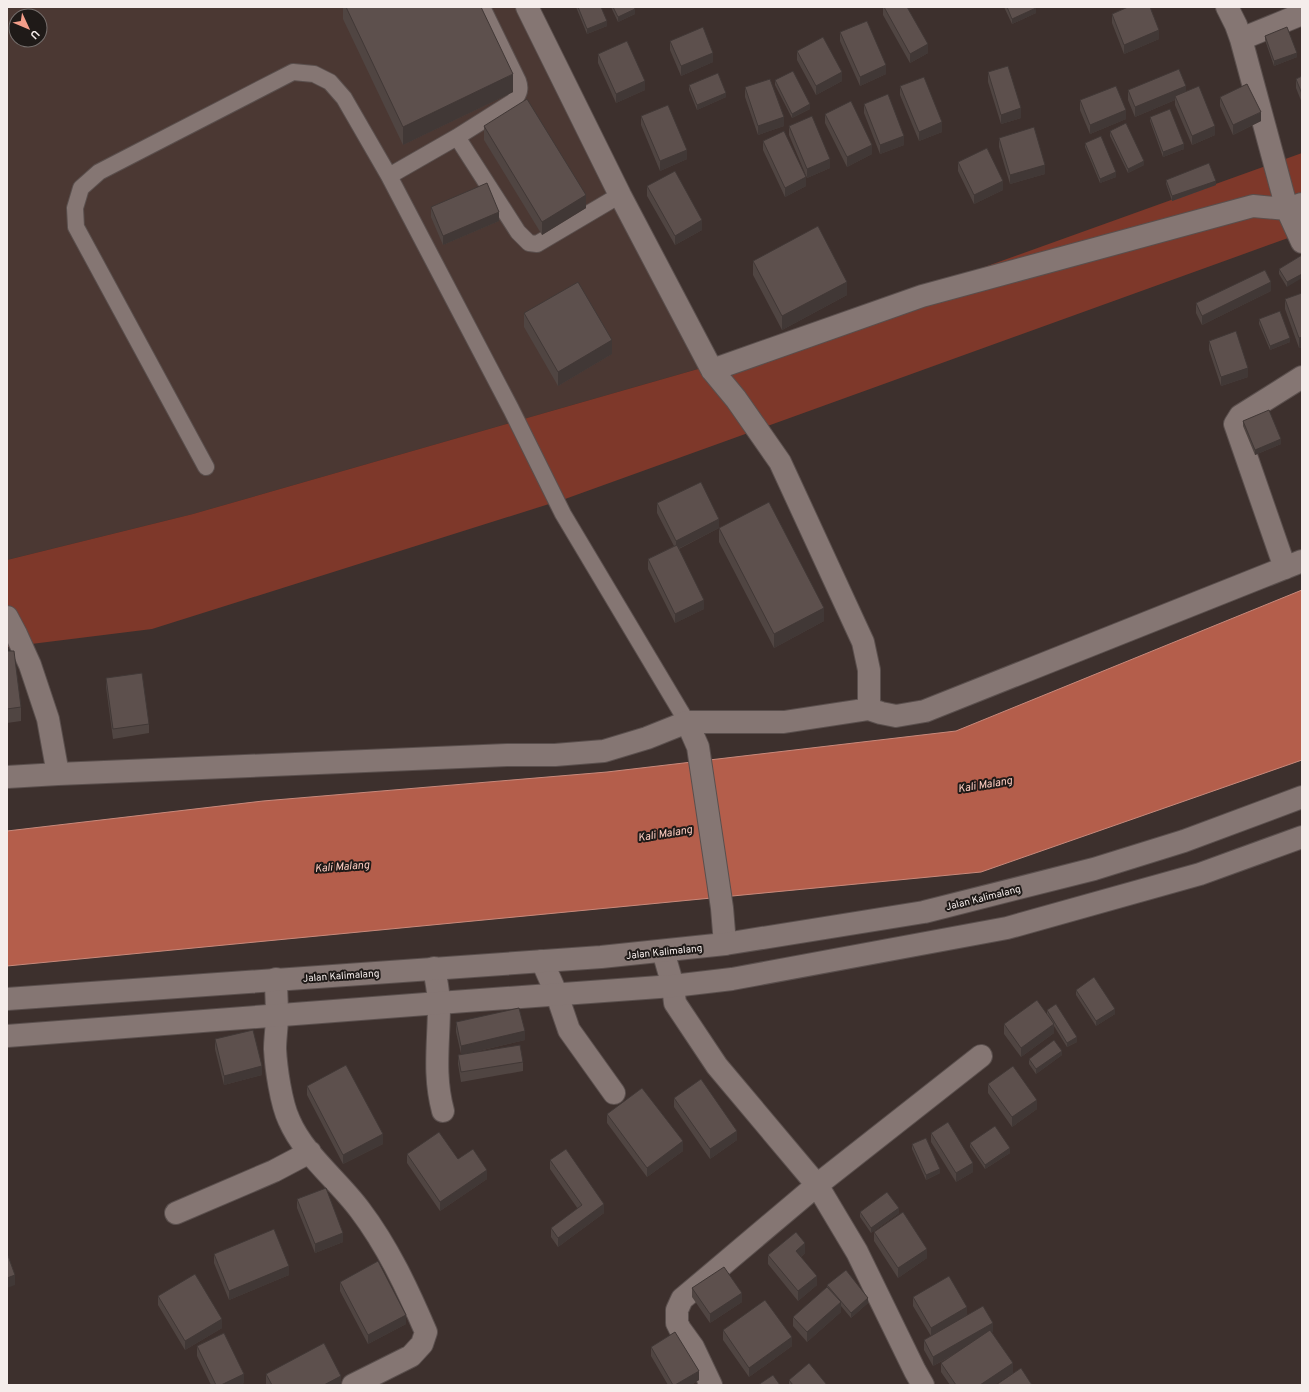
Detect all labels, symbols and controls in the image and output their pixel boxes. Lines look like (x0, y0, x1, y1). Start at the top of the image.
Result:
north arrow (8, 8, 48, 48)
text: U (27, 27, 42, 42)
water label: Kali Malang (957, 774, 1014, 796)
water label: Kali Malang (637, 823, 694, 845)
water label: Kali Malang (314, 858, 371, 876)
street label: Jalan Kalimalang (945, 883, 1022, 914)
street label: Jalan Kalimalang (625, 942, 703, 963)
street label: Jalan Kalimalang (302, 967, 380, 986)

